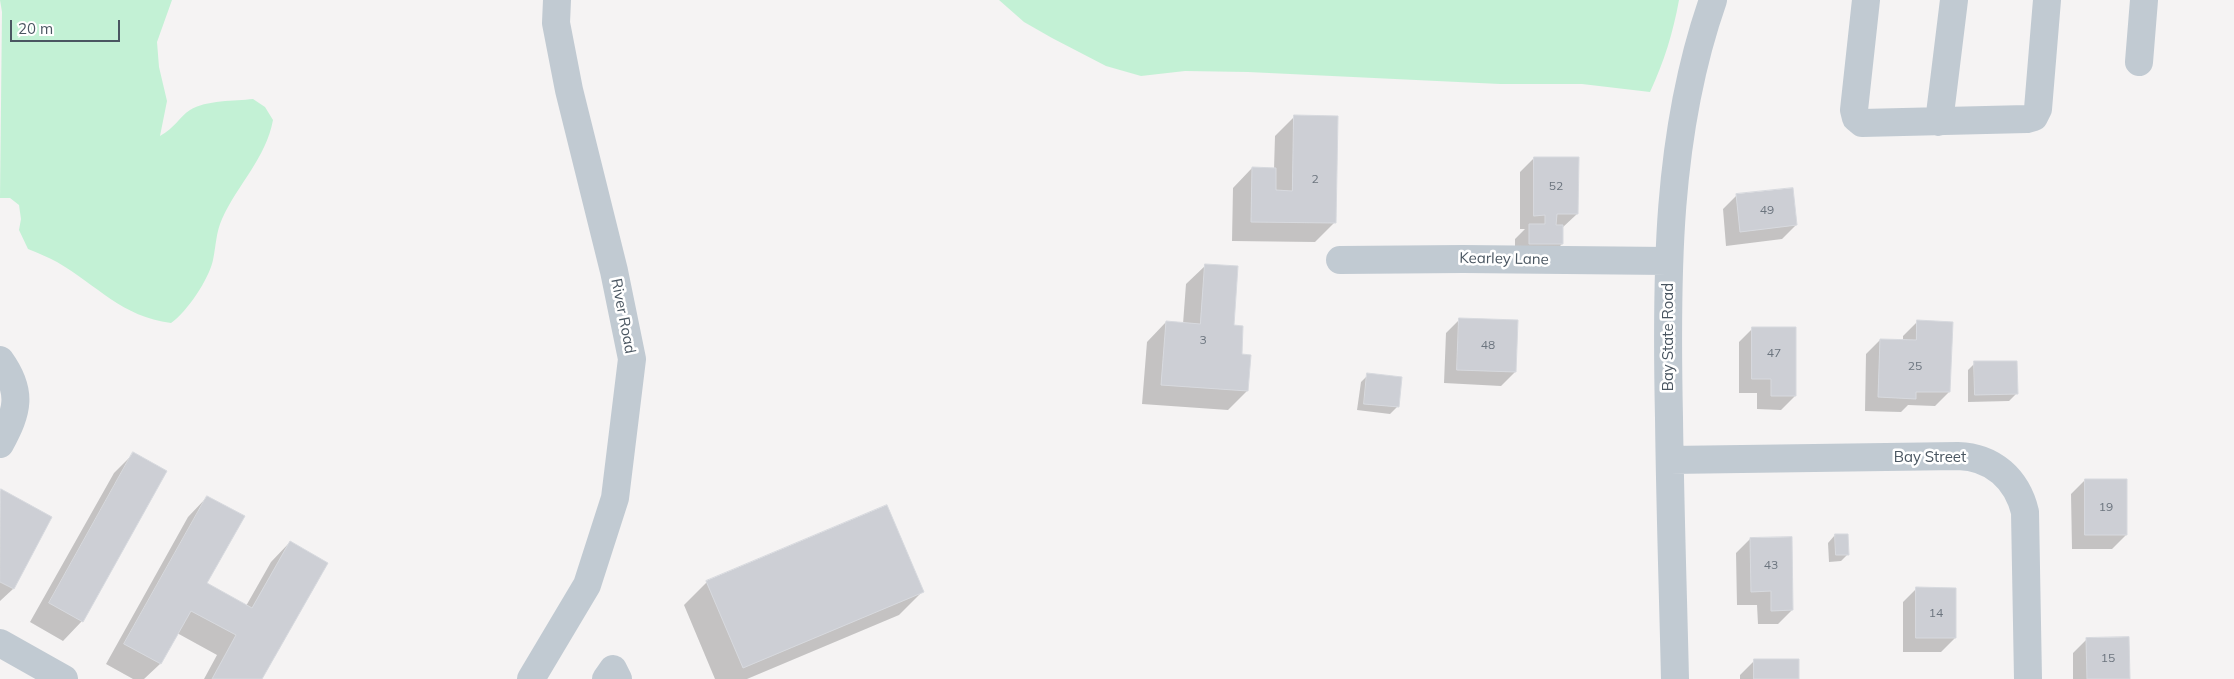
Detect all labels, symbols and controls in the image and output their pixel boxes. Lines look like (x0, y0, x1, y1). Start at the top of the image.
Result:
scale bar (12, 10, 122, 42)
text: 20 m (18, 19, 53, 38)
house number: 2 (1311, 172, 1319, 186)
house number: 52 (1549, 179, 1563, 193)
house number: 49 (1760, 203, 1774, 217)
street label: Kearley Lane (1459, 249, 1549, 269)
street label: River Road (607, 277, 639, 355)
street label: Bay State Road (1659, 283, 1677, 391)
house number: 3 (1199, 333, 1207, 347)
house number: 48 (1481, 338, 1495, 352)
house number: 47 (1767, 346, 1781, 360)
house number: 25 (1908, 359, 1922, 373)
street label: Bay Street (1894, 448, 1966, 466)
house number: 19 (2099, 500, 2113, 514)
house number: 43 (1764, 558, 1778, 572)
house number: 14 (1929, 606, 1943, 620)
house number: 15 (2101, 651, 2115, 665)

